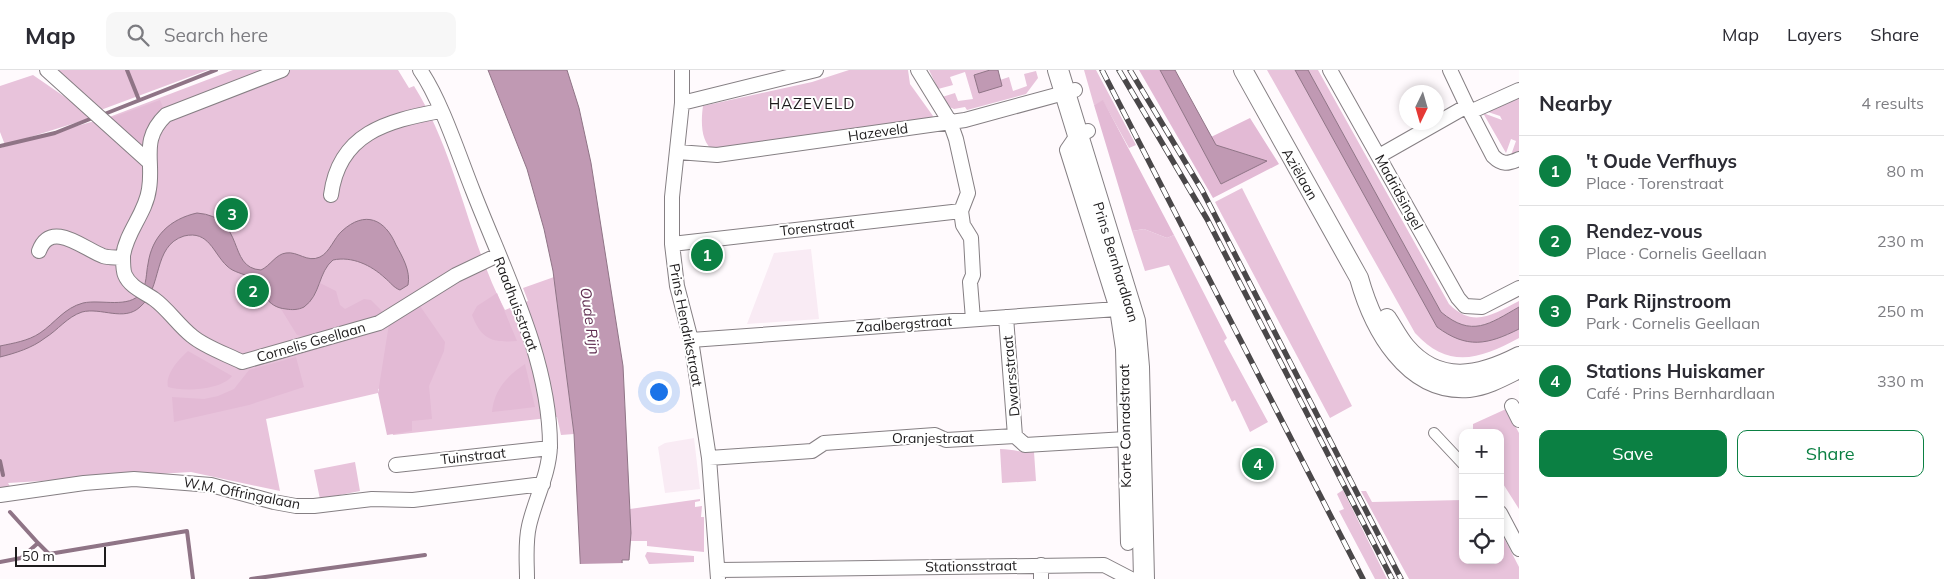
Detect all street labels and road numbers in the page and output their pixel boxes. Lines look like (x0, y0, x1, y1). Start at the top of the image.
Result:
street label: Hazeveld (847, 119, 909, 145)
street label: Aziëlaan (1278, 145, 1322, 203)
street label: Madridsingel (1371, 151, 1427, 233)
street label: Prins Bernhardlaan (1089, 200, 1143, 324)
street label: Torenstraat (779, 214, 855, 240)
street label: Raadhuisstraat (490, 254, 542, 354)
street label: Prins Hendrikstraat (665, 262, 707, 388)
street label: Zaalbergstraat (855, 312, 953, 336)
street label: Cornelis Geellaan (255, 318, 367, 366)
street label: Dwarsstraat (998, 335, 1024, 417)
street label: Korte Conradstraat (1115, 364, 1135, 488)
street label: Oranjestraat (892, 429, 974, 447)
street label: Tuinstraat (439, 444, 507, 468)
street label: W.M. Offringalaan (182, 473, 302, 513)
street label: Stationsstraat (925, 556, 1017, 576)

